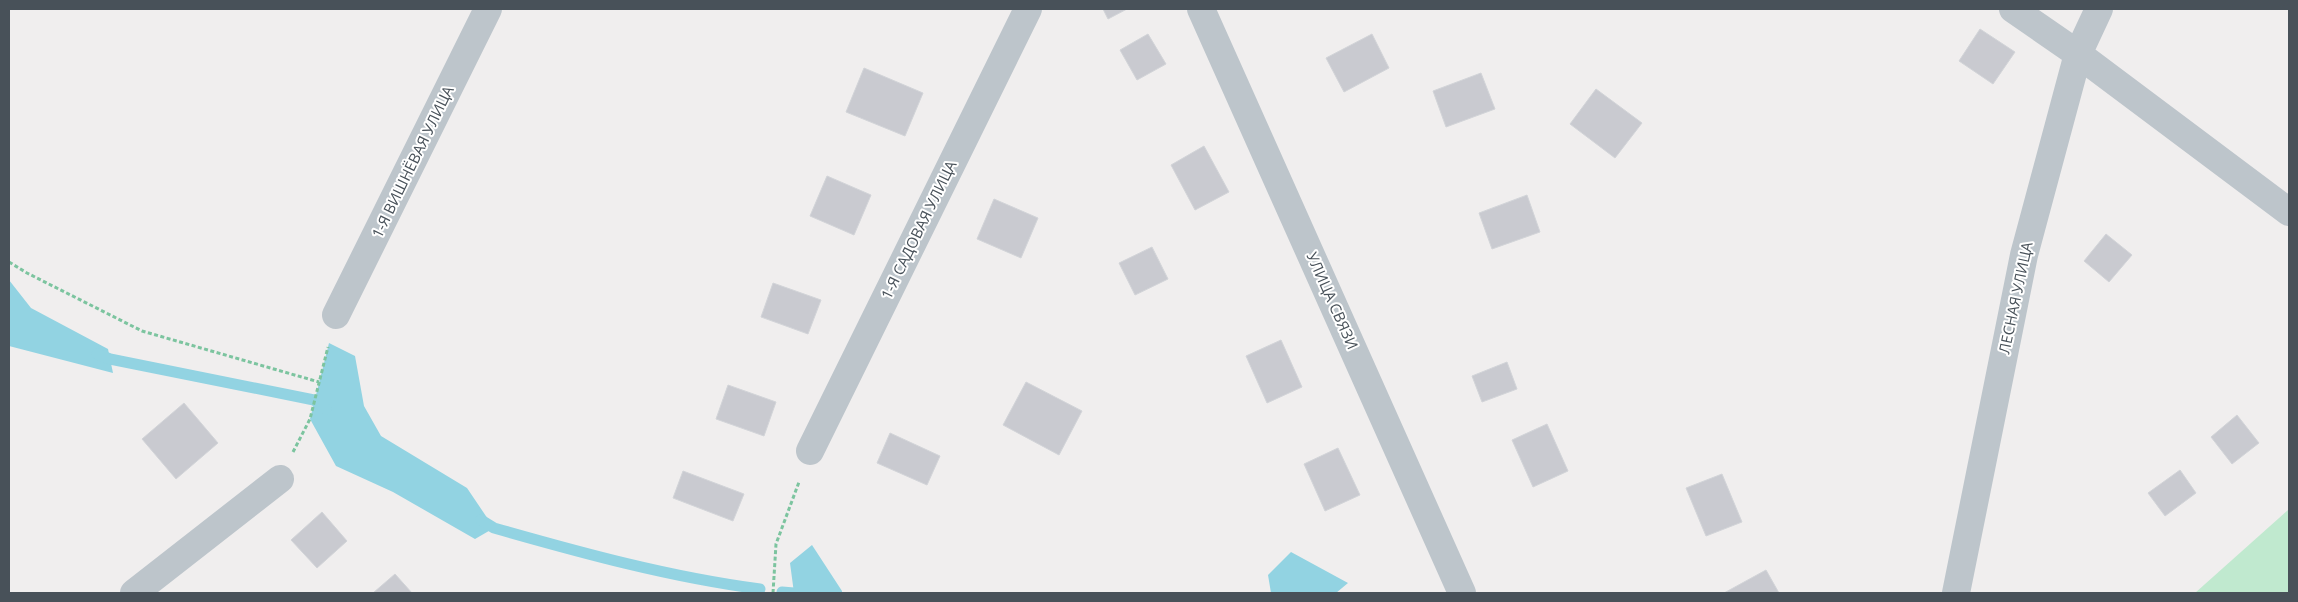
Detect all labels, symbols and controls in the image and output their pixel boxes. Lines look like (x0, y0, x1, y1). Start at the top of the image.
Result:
street label: 1-Я ВИШНЁВАЯ УЛИЦА (366, 82, 458, 241)
street label: 1-Я САДОВАЯ УЛИЦА (876, 156, 961, 302)
street label: ЛЕСНАЯ УЛИЦА (1993, 239, 2037, 356)
street label: УЛИЦА СВЯЗИ (1303, 249, 1363, 352)

